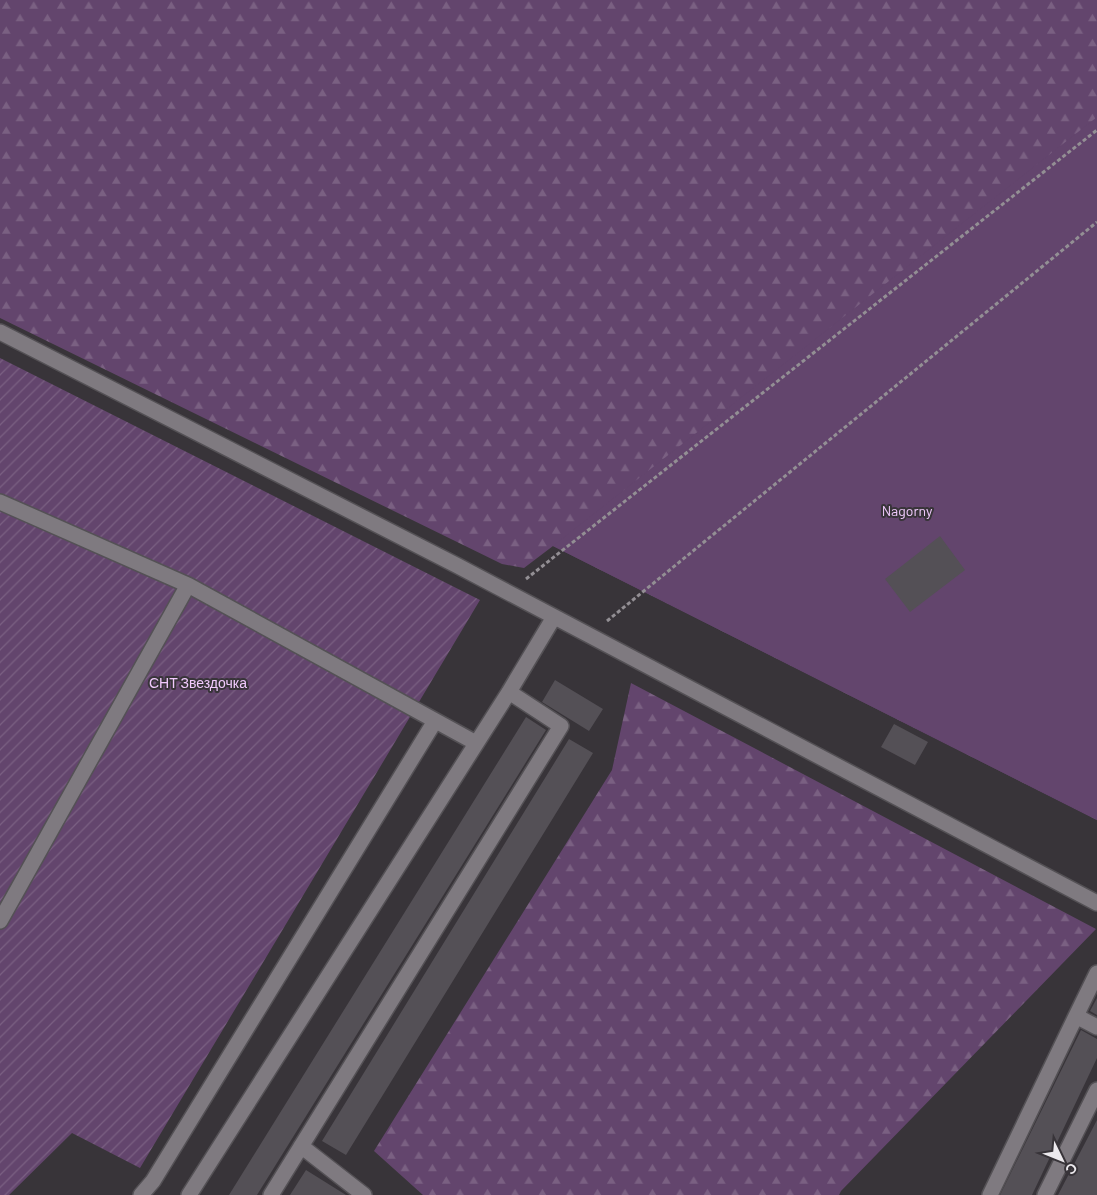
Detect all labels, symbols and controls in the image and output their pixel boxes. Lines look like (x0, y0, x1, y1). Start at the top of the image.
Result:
park label: Nagorny (882, 502, 933, 519)
park label: СНТ Звездочка (149, 674, 247, 691)
north arrow (1037, 1135, 1087, 1185)
text: С (1062, 1160, 1082, 1179)

